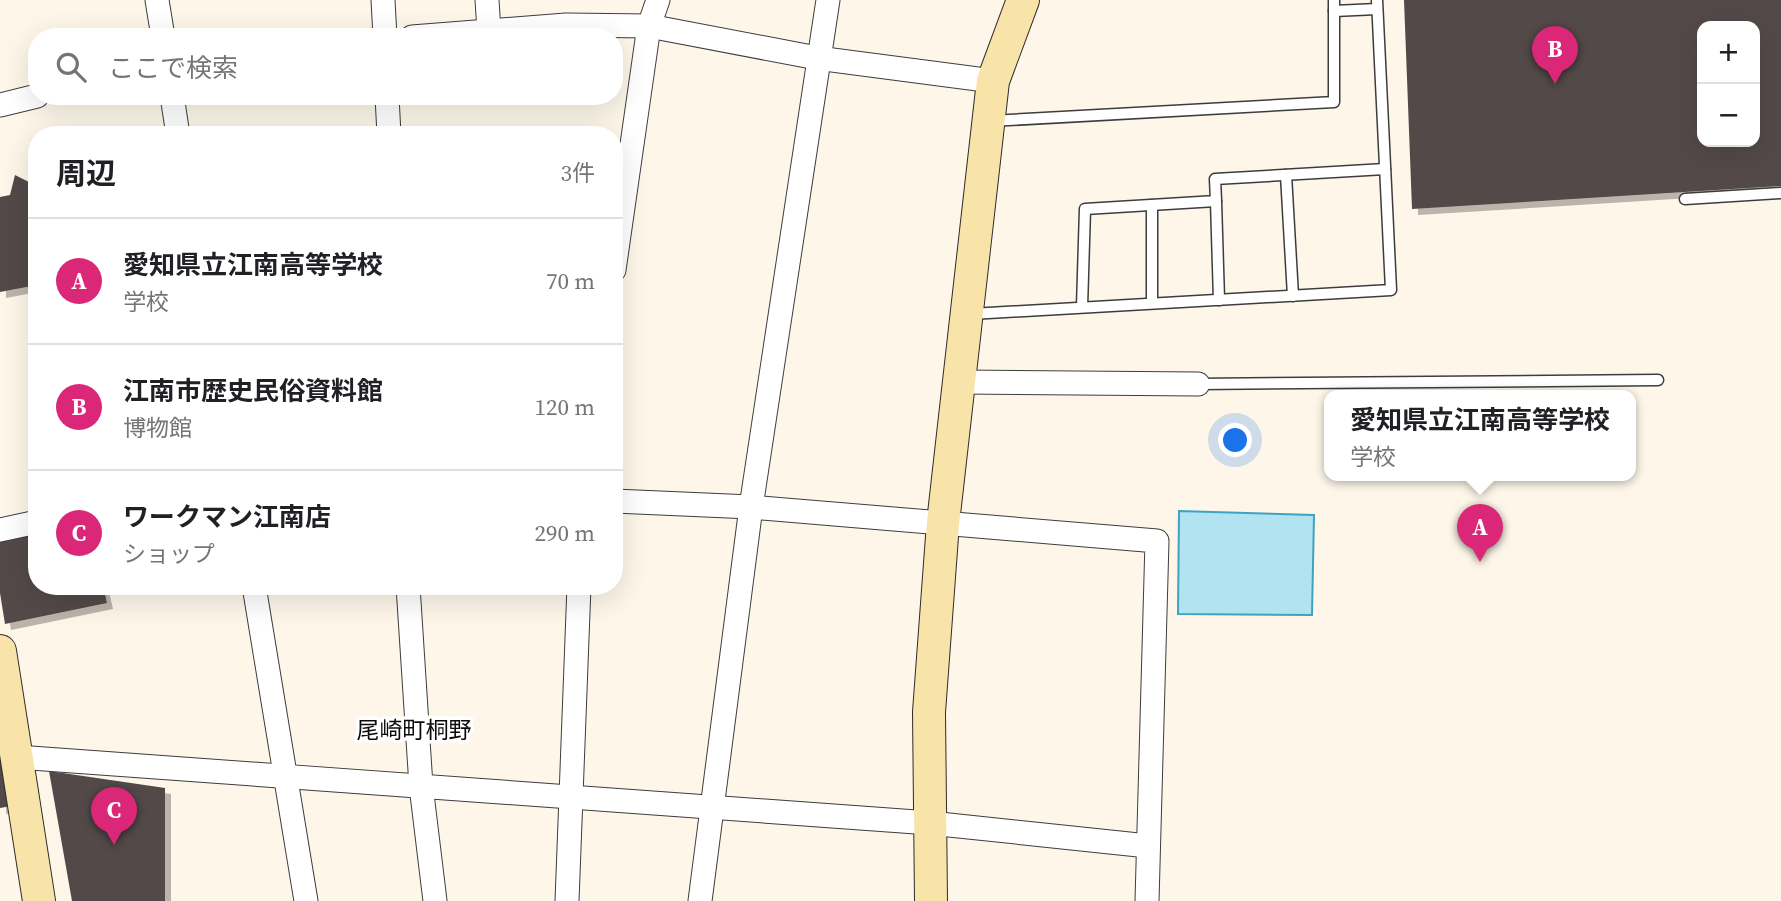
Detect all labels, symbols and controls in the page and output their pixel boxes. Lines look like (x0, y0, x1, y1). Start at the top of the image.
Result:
map controls (1697, 21, 1760, 147)
button: + (1697, 21, 1760, 84)
pin: B (1532, 26, 1578, 84)
search box (28, 28, 623, 105)
icon: search (52, 48, 90, 86)
text: ここで検索 (108, 50, 238, 86)
button: − (1697, 84, 1760, 147)
text: 周辺 (56, 153, 116, 194)
text: 3件 (561, 157, 595, 189)
text: 愛知県立江南高等学校 (123, 247, 383, 283)
text: A (71, 265, 87, 297)
text: 70 m (546, 265, 595, 297)
text: 学校 (123, 286, 169, 318)
text: 江南市歴史民俗資料館 (123, 373, 383, 409)
popup (1324, 390, 1636, 481)
text: B (72, 391, 86, 423)
text: 120 m (534, 391, 595, 423)
text: 愛知県立江南高等学校 (1350, 402, 1610, 438)
text: 博物館 (123, 412, 192, 444)
your location (1218, 423, 1252, 457)
text: 学校 (1350, 441, 1396, 473)
text: ワークマン江南店 (123, 499, 331, 535)
pin: A (1457, 504, 1503, 562)
text: C (72, 517, 86, 549)
text: 290 m (534, 517, 595, 549)
text: ショップ (123, 538, 215, 570)
district label: 尾崎町桐野 (357, 714, 472, 746)
pin: C (91, 787, 137, 845)

